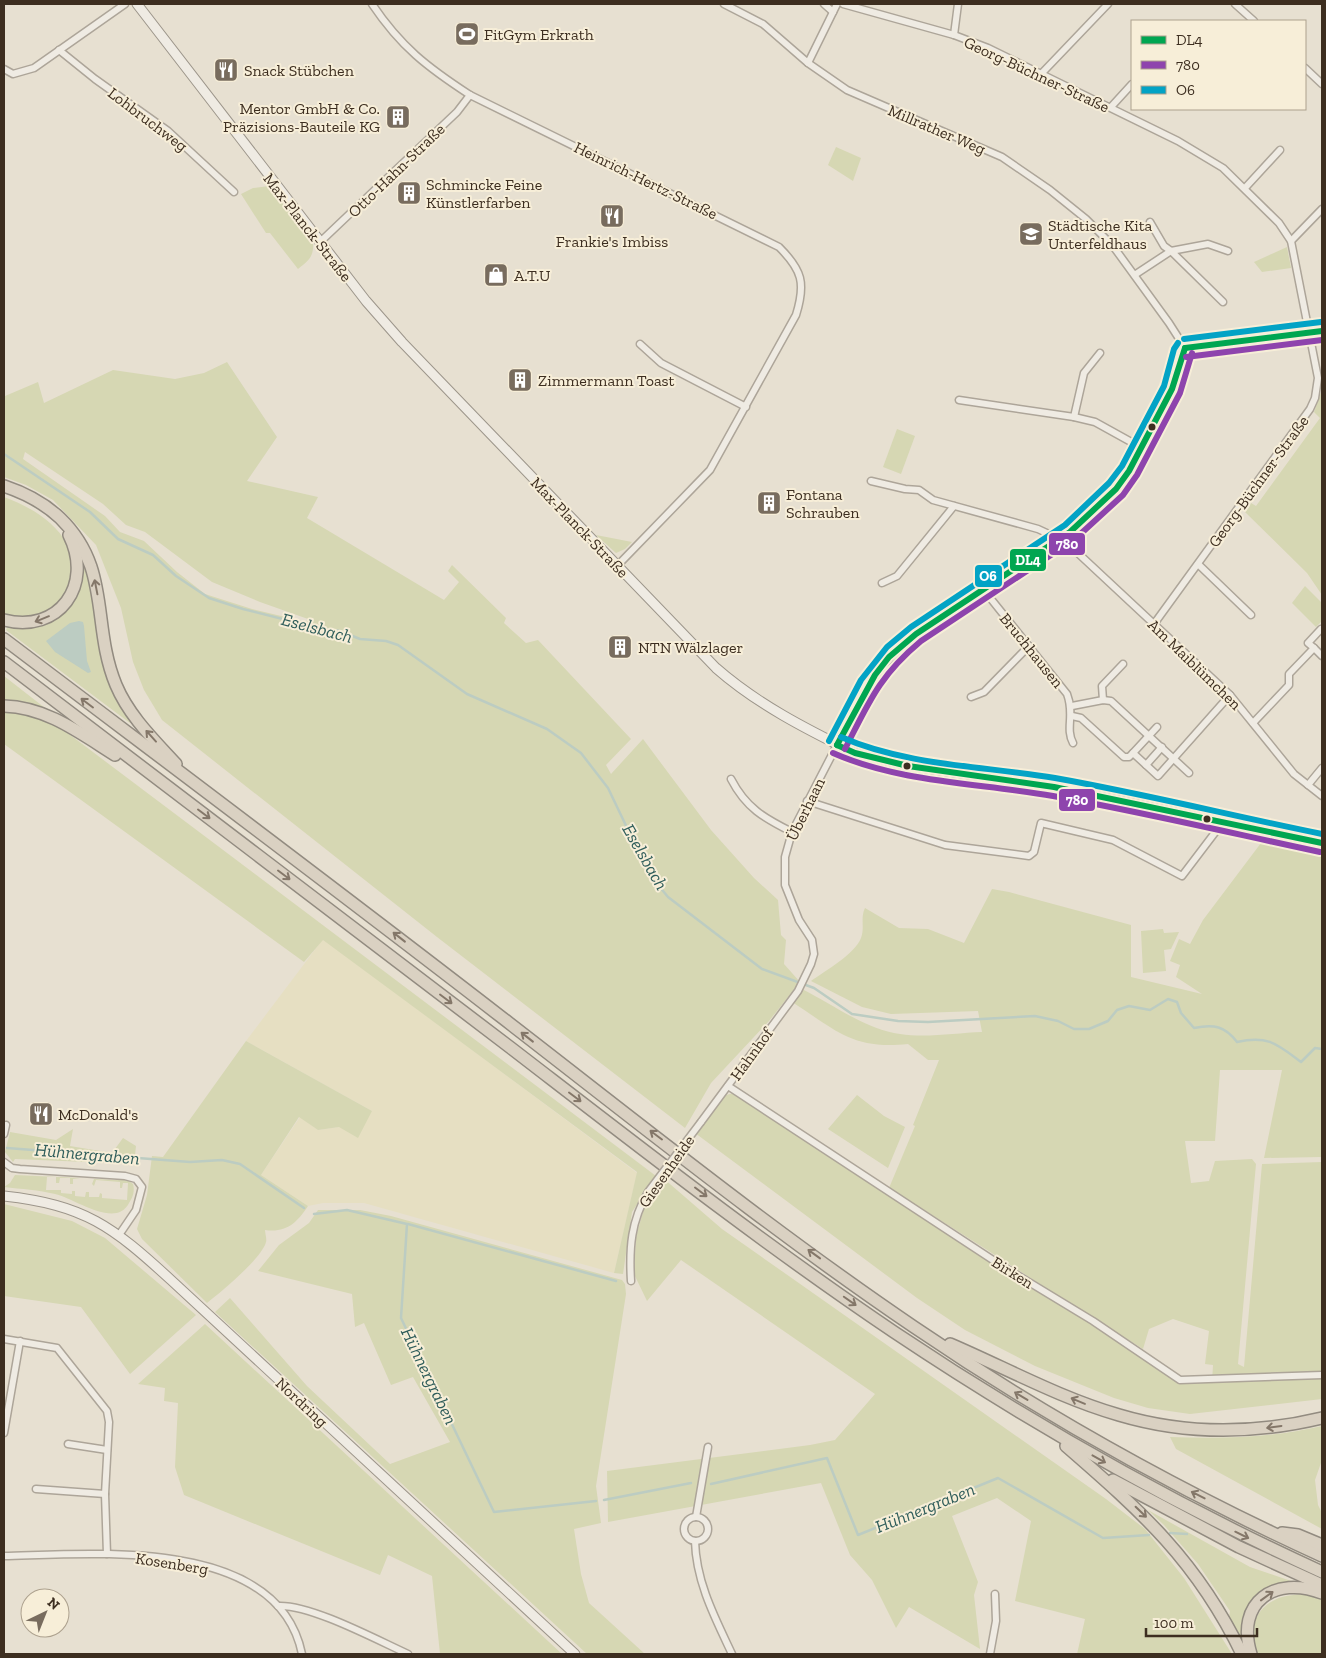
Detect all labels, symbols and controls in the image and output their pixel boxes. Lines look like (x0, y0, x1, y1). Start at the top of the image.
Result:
legend (1131, 20, 1306, 110)
sports icon: FitGym Erkrath (454, 21, 480, 47)
place label: FitGym Erkrath (484, 25, 594, 44)
text: DL4 (1176, 31, 1203, 49)
street label: Georg-Büchner-Straße (961, 32, 1112, 116)
text: 780 (1176, 56, 1200, 74)
restaurant icon: Snack Stübchen (213, 57, 239, 83)
place label: Snack Stübchen (244, 61, 355, 80)
text: O6 (1176, 81, 1195, 99)
street label: Lohbruchweg (104, 83, 191, 156)
place label: Mentor GmbH & Co. Präzisions-Bauteile KG (223, 99, 380, 136)
street label: Millrather Weg (885, 100, 989, 159)
building icon: Mentor GmbH & Co. Präzisions-Bauteile KG (385, 104, 411, 130)
street label: Otto-Hahn-Straße (344, 119, 449, 221)
street label: Heinrich-Hertz-Straße (571, 137, 721, 223)
street label: Max-Planck-Straße (259, 169, 356, 285)
place label: Schmincke Feine Künstlerfarben (426, 175, 542, 212)
building icon: Schmincke Feine Künstlerfarben (396, 180, 422, 206)
restaurant icon: Frankie's Imbiss (599, 203, 625, 229)
place label: Städtische Kita Unterfeldhaus (1048, 216, 1153, 253)
school or university icon: Städtische Kita Unterfeldhaus (1018, 221, 1044, 247)
place label: Frankie's Imbiss (556, 232, 668, 251)
shop icon: A.T.U (483, 262, 509, 288)
place label: A.T.U (514, 266, 550, 285)
building icon: Zimmermann Toast (507, 367, 533, 393)
place label: Zimmermann Toast (538, 371, 675, 390)
street label: Georg-Büchner-Straße (1204, 412, 1313, 551)
unlabelled marker (1147, 422, 1157, 432)
street label: Max-Planck-Straße (527, 473, 632, 582)
place label: Fontana Schrauben (786, 485, 860, 522)
building icon: Fontana Schrauben (756, 490, 782, 516)
line badge: 780 (1048, 532, 1086, 556)
text: 780 (1056, 536, 1078, 553)
line badge: DL4 (1009, 548, 1047, 572)
text: DL4 (1015, 552, 1041, 569)
line badge: O6 (974, 564, 1003, 588)
text: O6 (979, 568, 997, 585)
one-way arrow (91, 580, 100, 596)
water label: Eselsbach (279, 608, 355, 648)
street label: Bruchhausen (996, 609, 1068, 692)
one-way arrow (35, 615, 50, 625)
street label: Am Maiblümchen (1144, 615, 1246, 714)
building icon: NTN Wälzlager (607, 634, 633, 660)
place label: NTN Wälzlager (638, 638, 744, 657)
one-way arrow (81, 697, 94, 708)
one-way arrow (145, 730, 157, 743)
unlabelled marker (902, 761, 912, 771)
street label: Überhaan (782, 774, 829, 844)
line badge: 780 (1058, 788, 1096, 812)
text: 780 (1066, 792, 1088, 809)
one-way arrow (197, 809, 210, 820)
unlabelled marker (1202, 814, 1212, 824)
water label: Eselsbach (617, 820, 673, 894)
one-way arrow (277, 869, 290, 880)
one-way arrow (392, 932, 406, 942)
one-way arrow (439, 993, 452, 1004)
street label: Hahnhof (726, 1023, 778, 1084)
one-way arrow (521, 1031, 534, 1042)
one-way arrow (568, 1092, 582, 1102)
restaurant icon: McDonald's (28, 1101, 54, 1127)
place label: McDonald's (58, 1105, 138, 1124)
one-way arrow (650, 1130, 663, 1141)
street label: Giesenheide (635, 1131, 698, 1211)
water label: Hühnergraben (33, 1138, 141, 1170)
one-way arrow (694, 1187, 707, 1198)
one-way arrow (808, 1249, 821, 1260)
street label: Birken (988, 1252, 1038, 1293)
one-way arrow (843, 1296, 857, 1306)
water label: Hühnergraben (396, 1324, 462, 1428)
street label: Nordring (272, 1373, 332, 1431)
one-way arrow (1014, 1390, 1028, 1400)
one-way arrow (1071, 1395, 1086, 1405)
one-way arrow (1267, 1422, 1283, 1432)
one-way arrow (1091, 1454, 1106, 1464)
water label: Hühnergraben (872, 1478, 978, 1538)
one-way arrow (1191, 1490, 1206, 1499)
one-way arrow (1135, 1506, 1147, 1518)
one-way arrow (1235, 1530, 1250, 1540)
street label: Kosenberg (134, 1548, 210, 1579)
north arrow (20, 1588, 70, 1638)
one-way arrow (1260, 1591, 1274, 1601)
text: N (44, 1594, 63, 1614)
scale bar (1146, 1606, 1257, 1638)
text: 100 m (1154, 1614, 1193, 1632)

